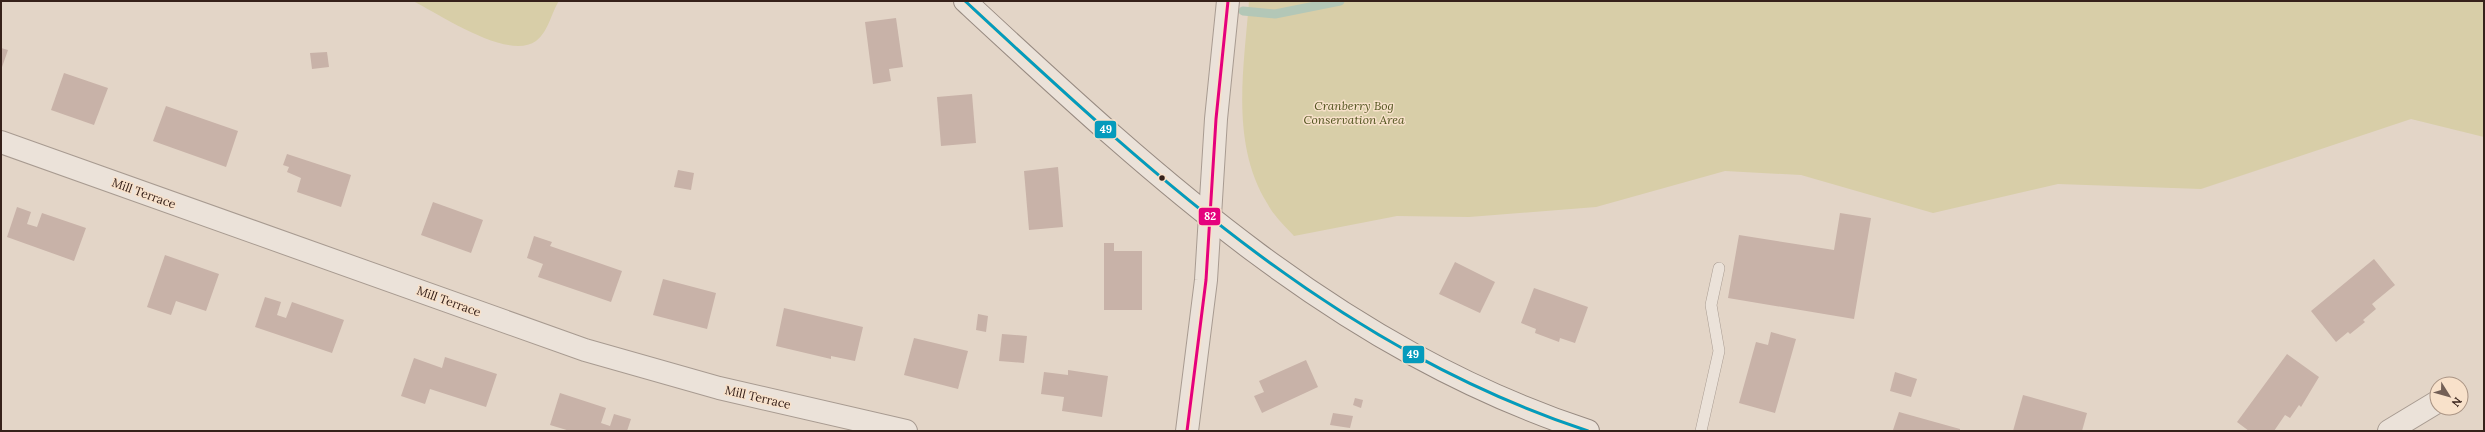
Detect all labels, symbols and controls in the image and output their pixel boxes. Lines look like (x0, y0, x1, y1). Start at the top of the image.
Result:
park label: Cranberry Bog Conservation Area (1303, 98, 1405, 127)
line badge: 49 (1094, 120, 1117, 139)
text: 49 (1100, 122, 1112, 136)
unlabelled marker (1157, 173, 1167, 183)
street label: Mill Terrace (110, 174, 179, 212)
line badge: 82 (1198, 207, 1221, 226)
text: 82 (1204, 209, 1216, 223)
street label: Mill Terrace (415, 282, 484, 320)
line badge: 49 (1402, 345, 1425, 364)
text: 49 (1407, 347, 1419, 361)
north arrow (2429, 376, 2469, 416)
street label: Mill Terrace (724, 382, 793, 412)
text: N (2449, 394, 2465, 410)

